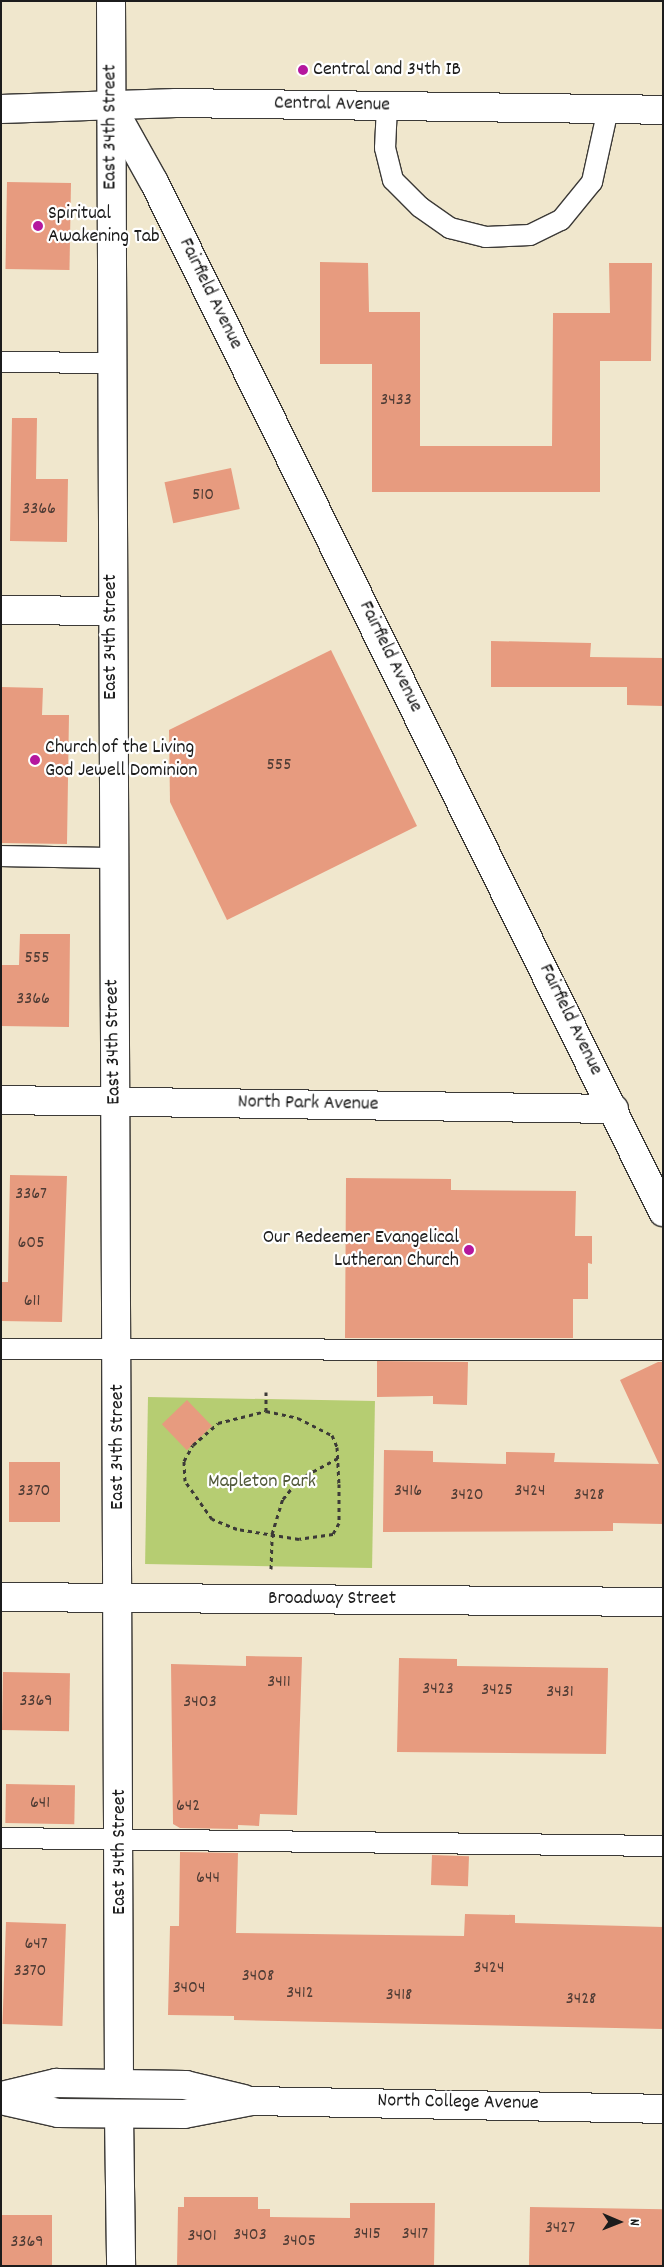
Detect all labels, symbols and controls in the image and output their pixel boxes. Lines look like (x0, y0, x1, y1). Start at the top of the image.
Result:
place label: Central and 34th IB (313, 58, 461, 82)
street label: East 34th Street (99, 64, 123, 190)
marker: Central and 34th IB (297, 64, 309, 76)
street label: Central Avenue (274, 92, 390, 118)
place label: Spiritual Awakening Tab (48, 203, 160, 250)
marker: Spiritual Awakening Tab (32, 220, 44, 232)
street label: Fairfield Avenue (173, 234, 247, 354)
house number: 3433 (380, 390, 412, 412)
house number: 510 (192, 485, 214, 507)
house number: 3366 (22, 499, 56, 521)
street label: East 34th Street (99, 574, 123, 700)
street label: Fairfield Avenue (353, 597, 427, 717)
place label: Church of the Living God Jewell Dominion (45, 736, 197, 783)
marker: Church of the Living God Jewell Dominion (29, 754, 41, 766)
house number: 555 (266, 755, 292, 777)
house number: 555 (24, 948, 50, 970)
street label: Fairfield Avenue (533, 960, 607, 1080)
street label: East 34th Street (101, 979, 127, 1105)
house number: 3366 (16, 989, 50, 1011)
street label: North Park Avenue (237, 1091, 379, 1117)
house number: 3367 (15, 1184, 47, 1206)
place label: Our Redeemer Evangelical Lutheran Church (263, 1226, 459, 1273)
house number: 605 (18, 1233, 44, 1255)
marker: Our Redeemer Evangelical Lutheran Church (463, 1244, 475, 1256)
house number: 611 (24, 1291, 40, 1313)
street label: East 34th Street (106, 1384, 130, 1510)
park label: Mapleton Park (208, 1470, 316, 1494)
house number: 3370 (18, 1481, 50, 1503)
house number: 3416 (394, 1481, 422, 1503)
house number: 3424 (515, 1481, 545, 1503)
house number: 3420 (450, 1485, 484, 1507)
house number: 3428 (574, 1485, 604, 1507)
street label: Broadway Street (268, 1587, 396, 1611)
house number: 3411 (267, 1672, 291, 1694)
house number: 3423 (422, 1679, 454, 1701)
house number: 3425 (481, 1680, 513, 1702)
house number: 3431 (546, 1682, 574, 1704)
house number: 3369 (19, 1691, 53, 1713)
house number: 3403 (183, 1692, 217, 1714)
street label: East 34th Street (108, 1789, 132, 1915)
house number: 641 (30, 1793, 50, 1815)
house number: 642 (176, 1796, 200, 1818)
house number: 644 (196, 1868, 220, 1890)
house number: 647 (24, 1934, 48, 1956)
house number: 3424 (474, 1958, 504, 1980)
house number: 3370 (14, 1961, 46, 1983)
house number: 3408 (242, 1966, 274, 1988)
house number: 3404 (173, 1978, 205, 2000)
house number: 3412 (286, 1983, 314, 2005)
house number: 3418 (386, 1985, 412, 2007)
house number: 3428 (566, 1989, 596, 2011)
street label: North College Avenue (377, 2090, 539, 2116)
north arrow (594, 2197, 644, 2247)
house number: 3427 (545, 2218, 575, 2240)
text: N (624, 2219, 644, 2226)
house number: 3415 (353, 2224, 381, 2246)
house number: 3417 (402, 2224, 428, 2246)
house number: 3403 (233, 2225, 267, 2247)
house number: 3401 (187, 2226, 217, 2248)
house number: 3405 (282, 2231, 316, 2253)
house number: 3369 (10, 2232, 44, 2254)

